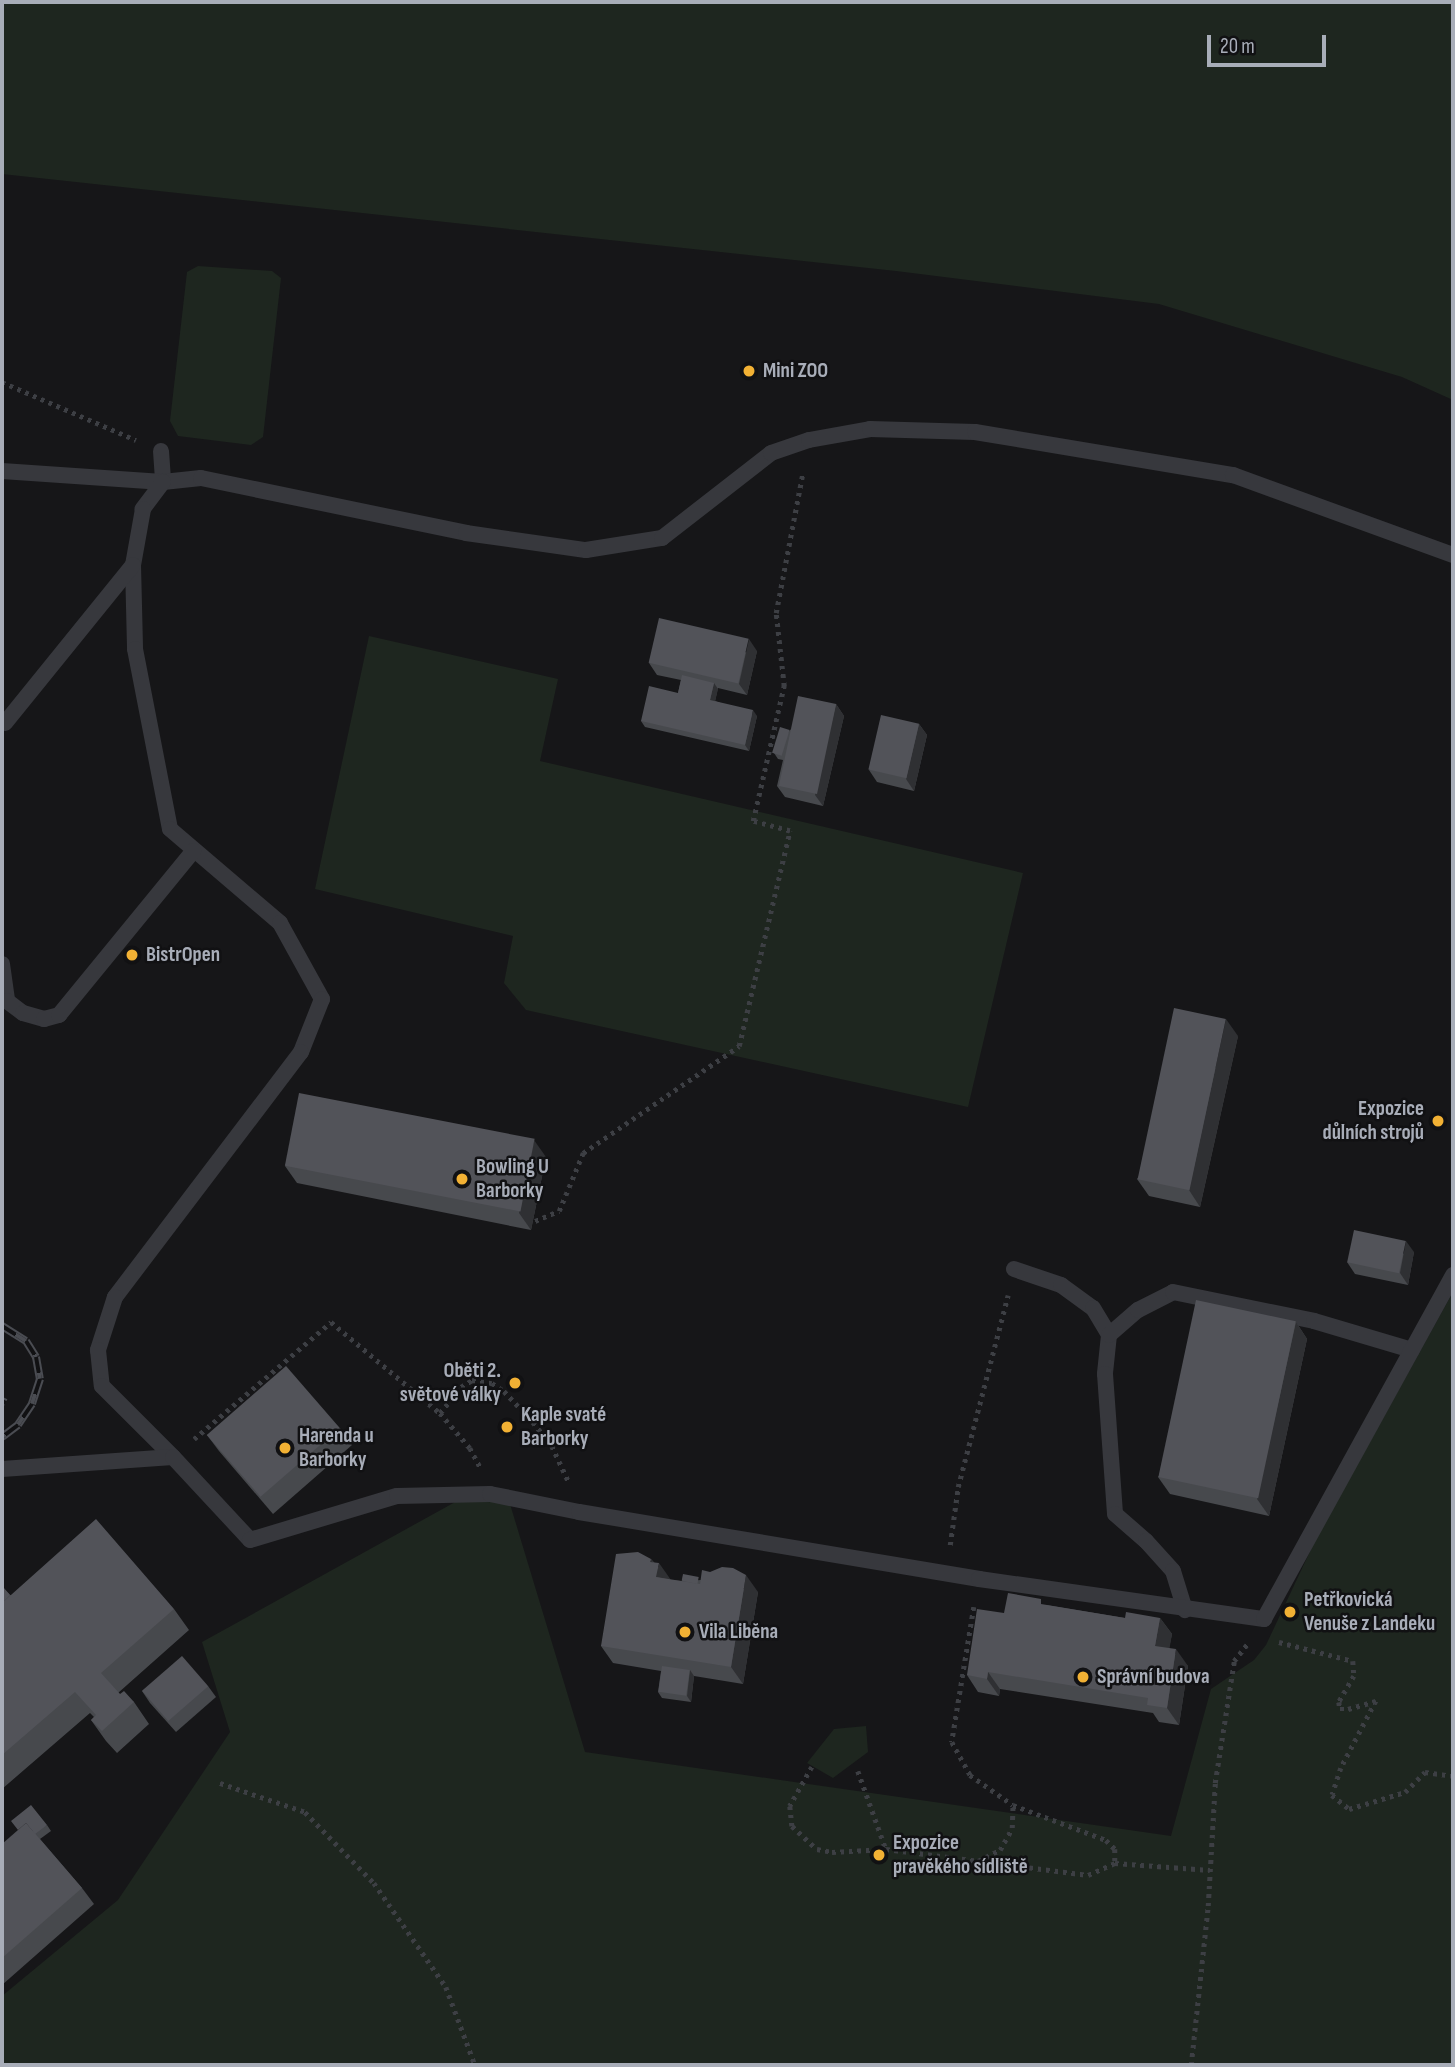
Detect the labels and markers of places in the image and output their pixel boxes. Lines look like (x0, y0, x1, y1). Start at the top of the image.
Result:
place label: Mini ZOO (763, 358, 828, 384)
marker: Mini ZOO (741, 363, 757, 379)
place label: BistrOpen (146, 942, 220, 968)
marker: BistrOpen (124, 947, 140, 963)
place label: Expozice důlních strojů (1323, 1096, 1424, 1146)
marker: Expozice důlních strojů (1430, 1113, 1446, 1129)
place label: Bowling U Barborky (476, 1154, 549, 1204)
marker: Bowling U Barborky (454, 1171, 470, 1187)
place label: Oběti 2. světové války (400, 1358, 501, 1408)
marker: Oběti 2. světové války (507, 1375, 523, 1391)
place label: Kaple svaté Barborky (521, 1402, 606, 1452)
marker: Kaple svaté Barborky (499, 1419, 515, 1435)
place label: Harenda u Barborky (299, 1423, 374, 1473)
marker: Harenda u Barborky (277, 1440, 293, 1456)
place label: Petřkovická Venuše z Landeku (1304, 1587, 1435, 1637)
marker: Petřkovická Venuše z Landeku (1282, 1604, 1298, 1620)
place label: Vila Liběna (699, 1619, 778, 1645)
marker: Vila Liběna (677, 1624, 693, 1640)
place label: Správní budova (1097, 1664, 1209, 1690)
marker: Správní budova (1075, 1669, 1091, 1685)
place label: Expozice pravěkého sídliště (893, 1830, 1028, 1880)
marker: Expozice pravěkého sídliště (871, 1847, 887, 1863)

